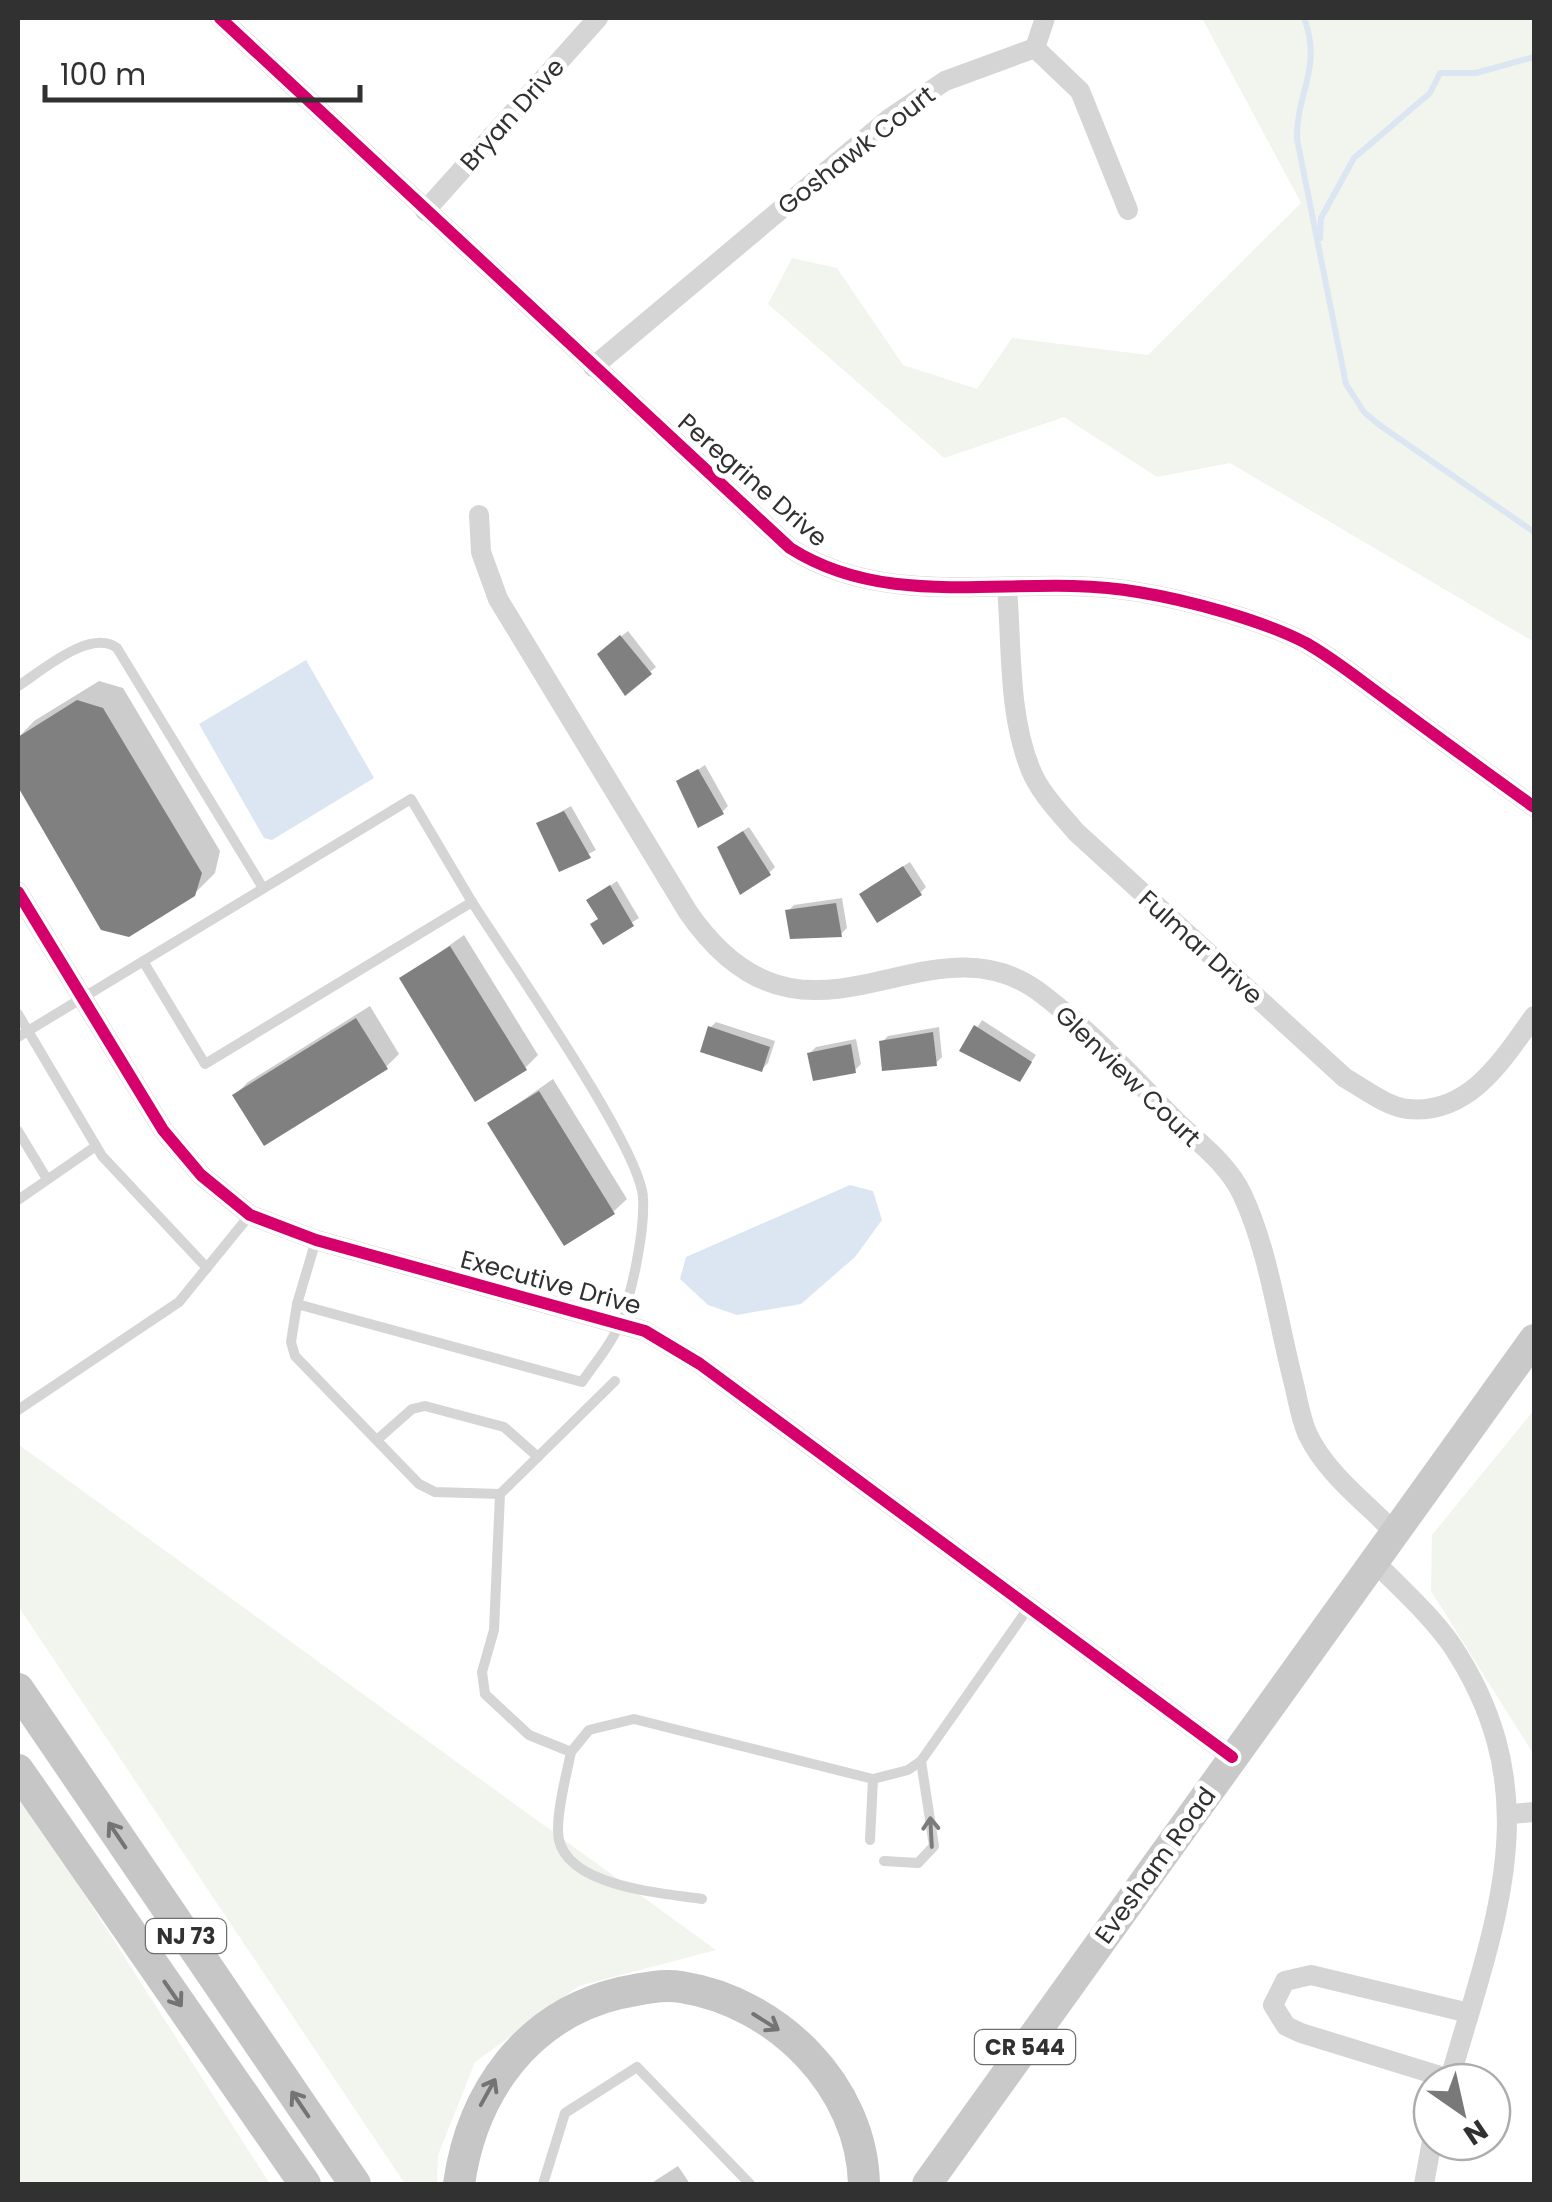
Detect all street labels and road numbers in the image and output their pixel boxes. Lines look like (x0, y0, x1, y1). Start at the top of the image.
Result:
street label: Bryan Drive (452, 50, 573, 178)
street label: Goshawk Court (770, 78, 942, 223)
street label: Peregrine Drive (670, 405, 835, 555)
street label: Fulmar Drive (1131, 882, 1270, 1013)
street label: Glenview Court (1047, 998, 1208, 1155)
street label: Executive Drive (457, 1242, 645, 1323)
street label: Evesham Road (1087, 1780, 1224, 1951)
road number: NJ 73 (146, 1919, 226, 1953)
road number: CR 544 (975, 2030, 1075, 2064)

